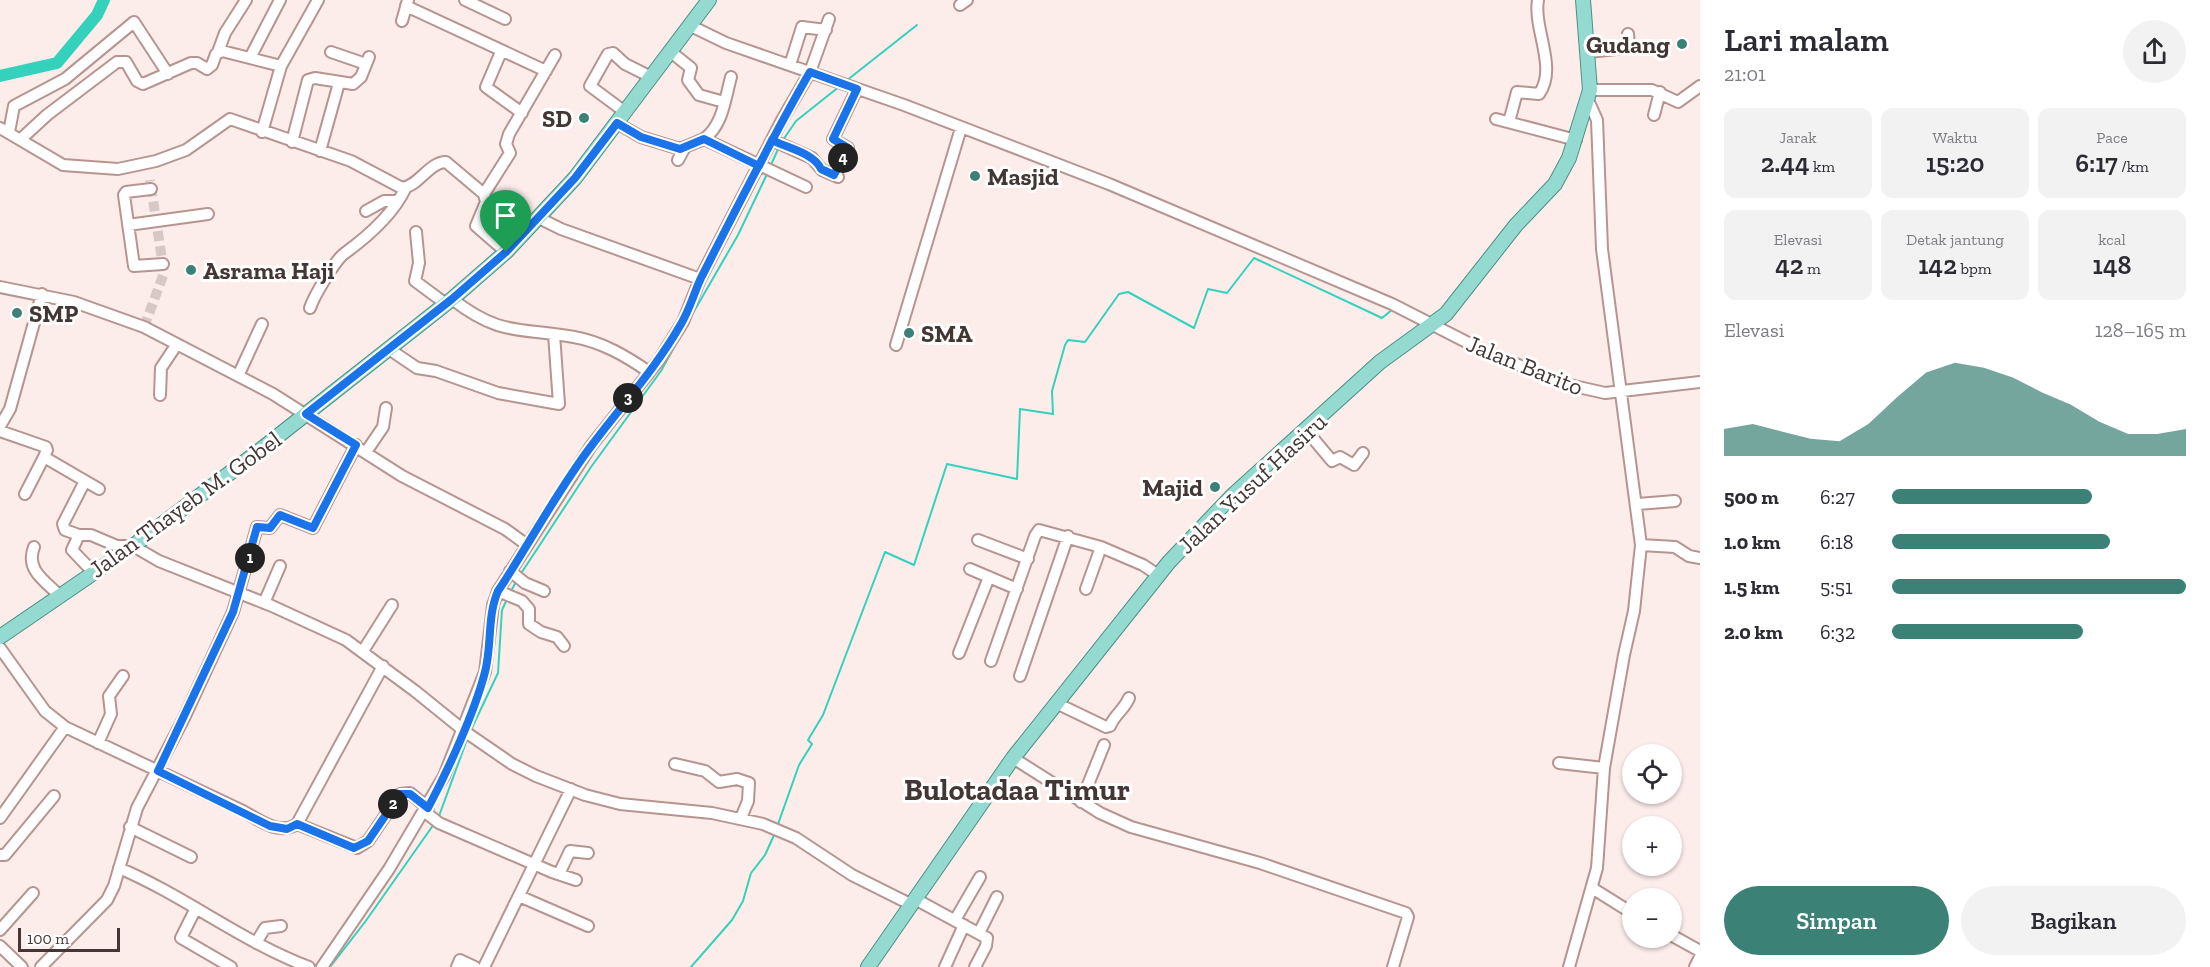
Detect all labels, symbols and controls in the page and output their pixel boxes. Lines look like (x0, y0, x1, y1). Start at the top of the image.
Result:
text: Lari malam (1724, 20, 1889, 59)
button: share (2123, 20, 2186, 83)
place label: Gudang (1586, 30, 1670, 59)
marker: Gudang (1675, 37, 1689, 51)
text: 21:01 (1724, 62, 1766, 86)
place label: SD (542, 104, 572, 133)
marker: SD (577, 111, 591, 125)
text: Jarak (1779, 128, 1817, 147)
text: Waktu (1932, 128, 1978, 147)
text: Pace (2096, 128, 2128, 147)
pin: 4 (828, 143, 858, 173)
text: 2.44 (1761, 147, 1809, 179)
text: 15:20 (1926, 147, 1984, 179)
text: 6:17 (2075, 147, 2118, 179)
text: 4 (838, 148, 848, 167)
text: km (1809, 157, 1835, 176)
text: /km (2118, 157, 2149, 176)
place label: Masjid (987, 162, 1059, 191)
marker: Masjid (968, 169, 982, 183)
pin (480, 190, 531, 252)
icon: arrive (489, 199, 522, 232)
text: Elevasi (1774, 230, 1822, 249)
text: Detak jantung (1906, 230, 2004, 249)
text: kcal (2098, 230, 2126, 249)
text: 42 (1775, 249, 1803, 281)
text: 142 (1918, 249, 1957, 281)
text: 148 (2093, 249, 2131, 281)
place label: Asrama Haji (203, 256, 335, 285)
text: m (1803, 259, 1821, 278)
text: bpm (1957, 259, 1992, 278)
marker: Asrama Haji (184, 263, 198, 277)
place label: SMP (29, 299, 79, 328)
marker: SMP (10, 306, 24, 320)
text: Elevasi (1724, 318, 1784, 342)
text: 128–165 m (2095, 318, 2186, 342)
place label: SMA (921, 319, 973, 348)
marker: SMA (902, 326, 916, 340)
street label: Jalan Barito (1462, 328, 1588, 402)
pin: 3 (613, 383, 643, 413)
text: 3 (624, 388, 632, 407)
street label: Jalan Yusuf Hasiru (1172, 406, 1333, 559)
street label: Jalan Thayeb M. Gobel (83, 424, 287, 584)
place label: Majid (1142, 473, 1203, 502)
marker: Majid (1208, 480, 1222, 494)
text: 500 m (1724, 485, 1779, 509)
text: 6:27 (1820, 485, 1855, 509)
text: 1.0 km (1724, 530, 1780, 554)
text: 6:18 (1820, 530, 1854, 554)
pin: 1 (235, 543, 265, 573)
text: 1 (247, 548, 253, 567)
text: 1.5 km (1724, 575, 1779, 599)
text: 5:51 (1820, 575, 1853, 599)
text: 2.0 km (1724, 620, 1783, 644)
text: 6:32 (1820, 620, 1855, 644)
map controls (1622, 744, 1682, 948)
button: locate (1622, 744, 1682, 804)
district label: Bulotadaa Timur (904, 772, 1130, 808)
pin: 2 (378, 789, 408, 819)
text: 2 (389, 794, 397, 813)
button: + (1622, 816, 1682, 876)
button: Simpan (1724, 886, 1949, 955)
button: Bagikan (1961, 886, 2186, 955)
button: − (1622, 888, 1682, 948)
scale bar (18, 925, 120, 952)
text: 100 m (27, 929, 69, 948)

